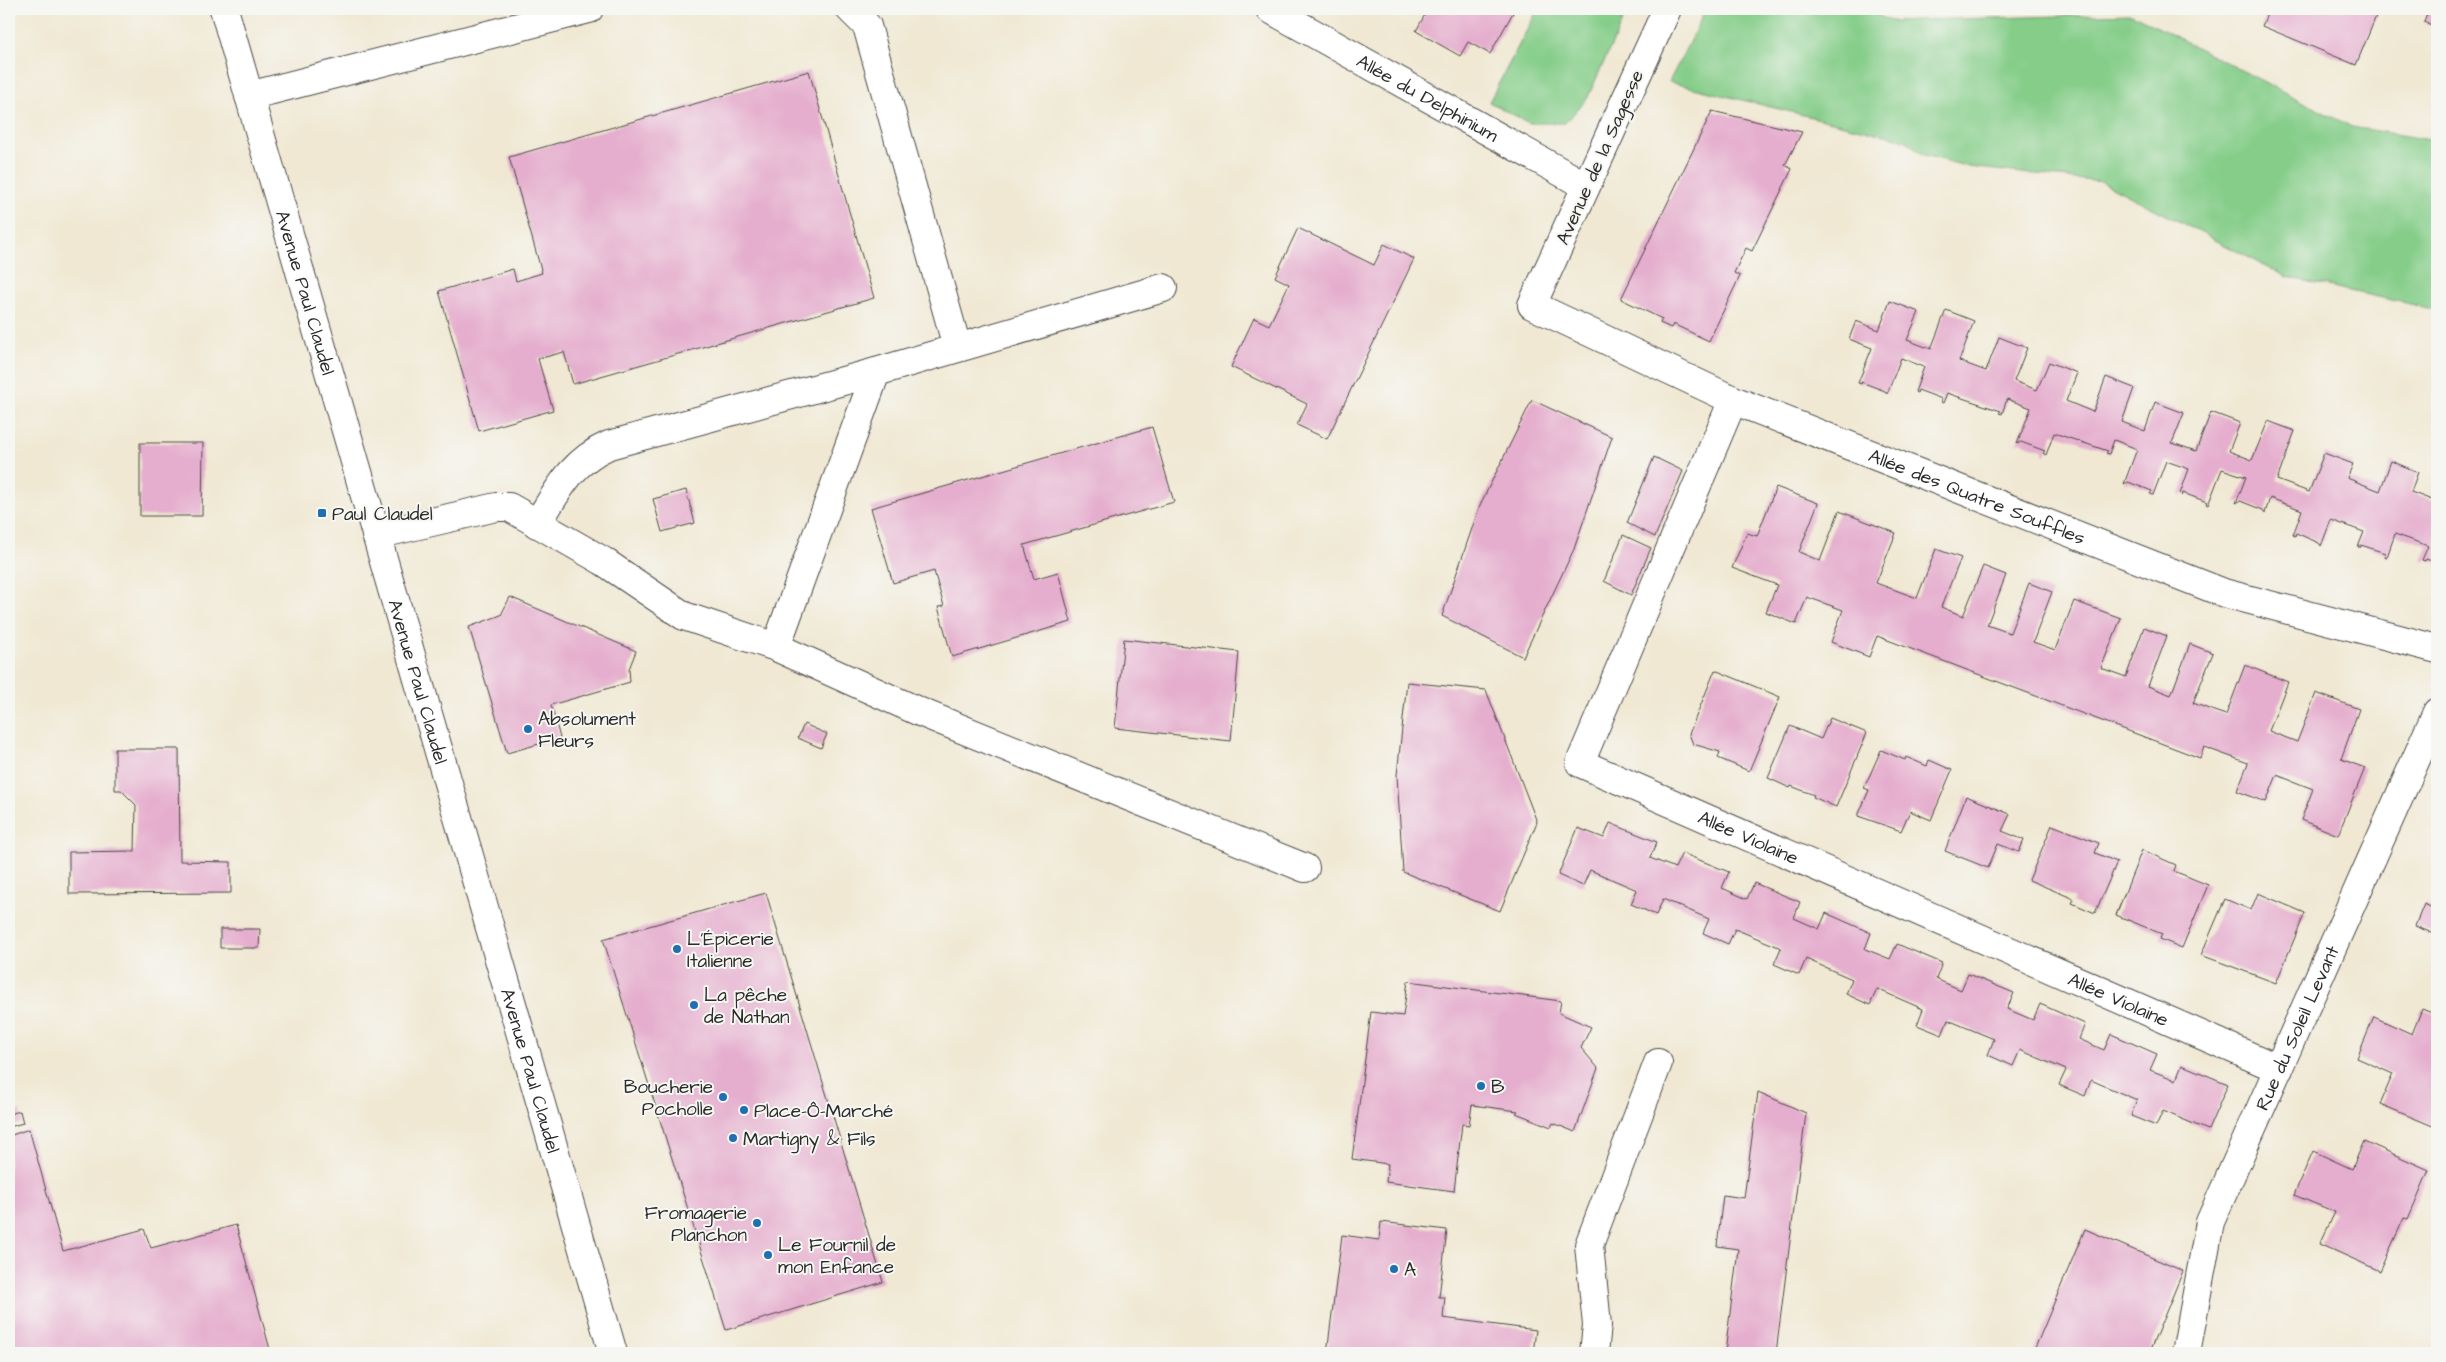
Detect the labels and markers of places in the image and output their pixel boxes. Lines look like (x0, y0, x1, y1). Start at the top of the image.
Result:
place label: Paul Claudel (332, 501, 433, 528)
marker: Paul Claudel (316, 507, 328, 519)
place label: Absolument Fleurs (538, 706, 636, 755)
marker: Absolument Fleurs (522, 723, 534, 735)
place label: L'Épicerie Italienne (687, 926, 774, 975)
marker: L'Épicerie Italienne (671, 943, 683, 955)
place label: La pêche de Nathan (704, 982, 789, 1031)
marker: La pêche de Nathan (688, 999, 700, 1011)
place label: Boucherie Pocholle (624, 1074, 713, 1123)
place label: B (1491, 1074, 1505, 1101)
marker: B (1475, 1080, 1487, 1092)
marker: Boucherie Pocholle (717, 1091, 729, 1103)
place label: Place-Ô-Marché (754, 1098, 893, 1125)
marker: Place-Ô-Marché (738, 1104, 750, 1116)
place label: Martigny & Fils (743, 1126, 876, 1154)
marker: Martigny & Fils (727, 1132, 739, 1144)
place label: Fromagerie Planchon (645, 1200, 747, 1249)
marker: Fromagerie Planchon (751, 1217, 763, 1229)
place label: Le Fournil de mon Enfance (778, 1232, 896, 1281)
marker: Le Fournil de mon Enfance (762, 1249, 774, 1261)
place label: A (1404, 1257, 1416, 1284)
marker: A (1388, 1263, 1400, 1275)

